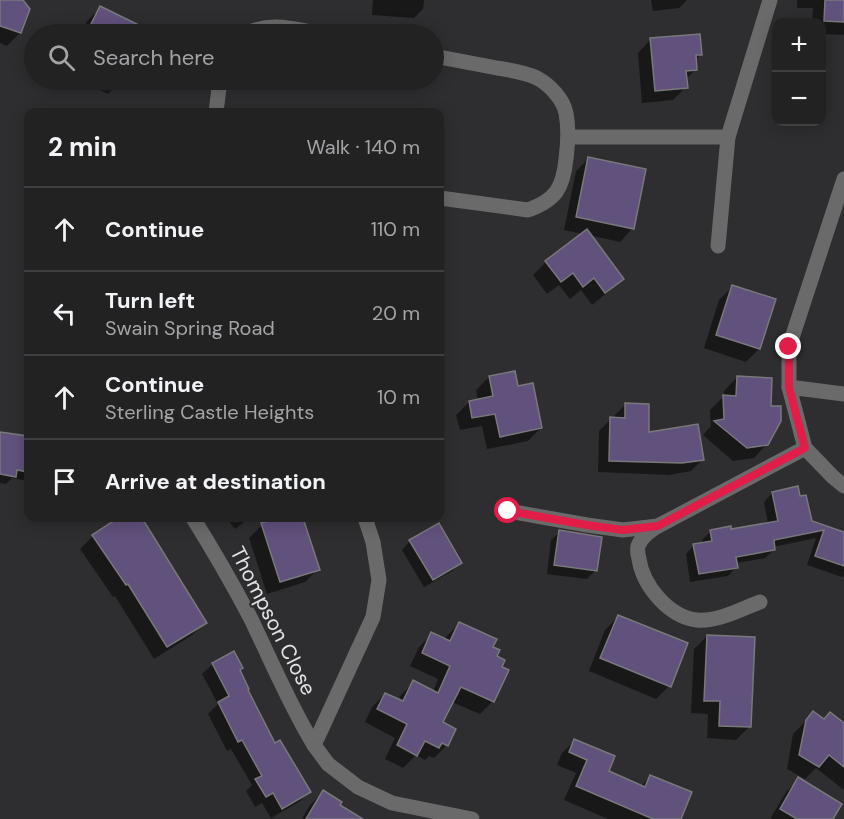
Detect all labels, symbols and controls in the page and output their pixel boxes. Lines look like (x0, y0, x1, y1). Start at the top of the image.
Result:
map controls (772, 18, 826, 126)
button: + (772, 18, 826, 72)
search box (24, 24, 444, 90)
icon: search (45, 41, 78, 74)
text: Search here (93, 43, 214, 72)
button: − (772, 72, 826, 126)
text: 2 min (48, 130, 117, 164)
text: Walk · 140 m (306, 134, 420, 160)
icon: ahead (48, 213, 81, 246)
text: Continue (105, 215, 204, 244)
text: 110 m (371, 216, 420, 242)
text: Turn left (105, 286, 195, 315)
icon: left (48, 297, 81, 330)
text: 20 m (372, 300, 420, 326)
text: Swain Spring Road (105, 315, 275, 341)
route end (775, 333, 801, 359)
text: Continue (105, 370, 204, 399)
icon: ahead (48, 381, 81, 414)
text: 10 m (377, 384, 420, 410)
text: Sterling Castle Heights (105, 399, 314, 425)
icon: arrive (48, 465, 81, 498)
text: Arrive at destination (105, 467, 326, 496)
route start (494, 497, 520, 523)
street label: Thompson Close (223, 542, 323, 700)

